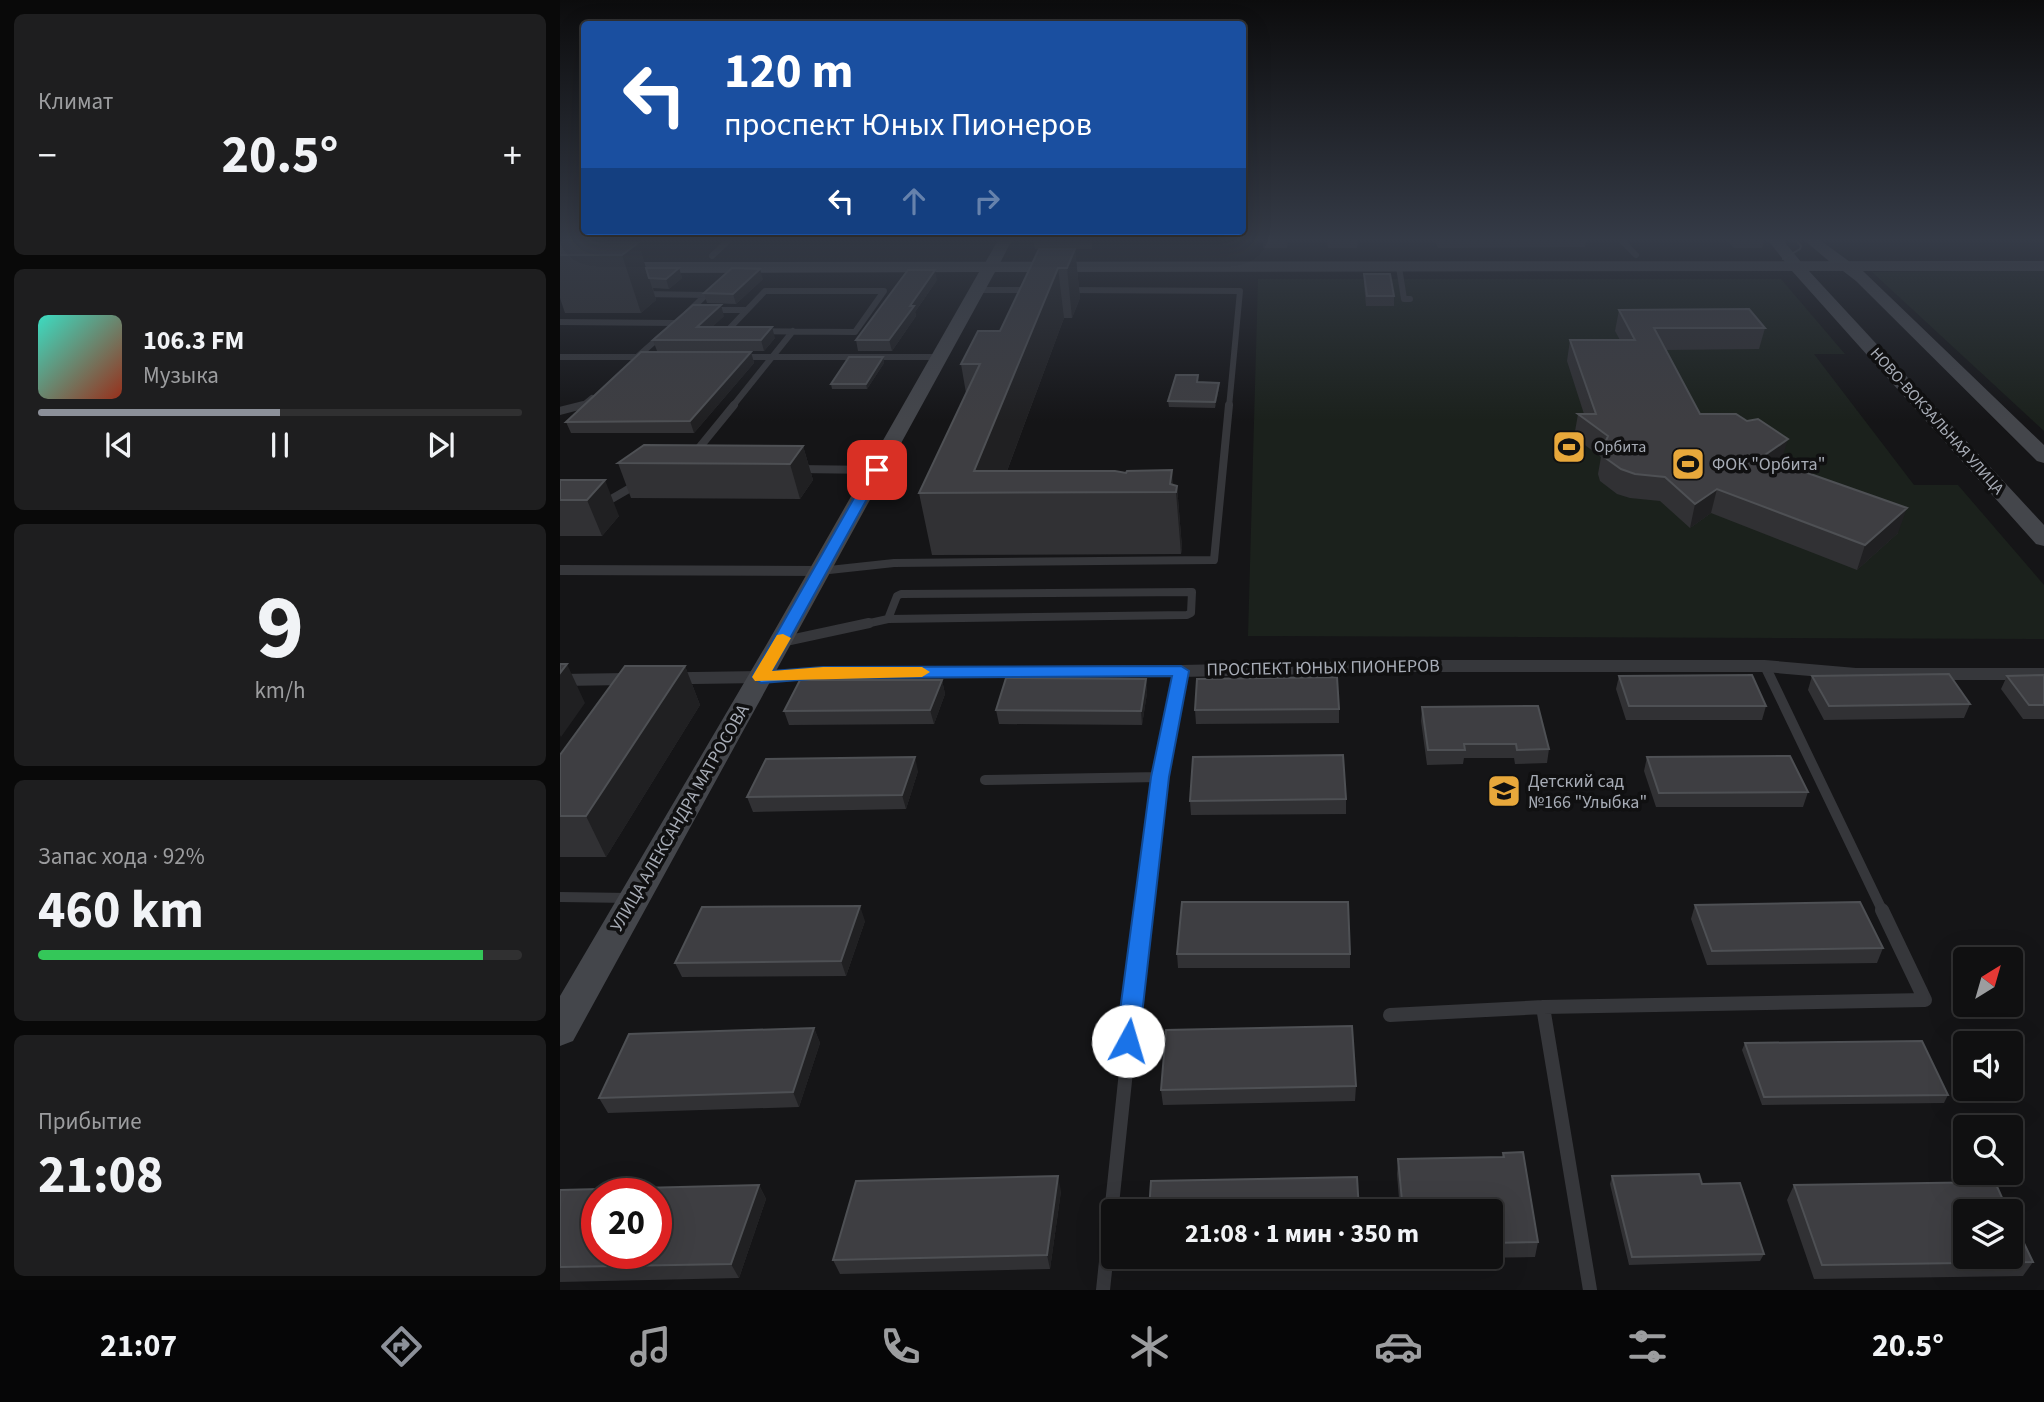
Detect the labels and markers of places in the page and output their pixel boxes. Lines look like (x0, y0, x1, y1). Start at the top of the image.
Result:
sports icon: Орбита (1550, 428, 1588, 466)
place label: Орбита (1594, 436, 1646, 458)
pin (847, 440, 907, 500)
sports icon: ФОК "Орбита" (1669, 445, 1707, 483)
place label: ФОК "Орбита" (1712, 452, 1825, 477)
place label: Детский сад №166 "Улыбка" (1528, 769, 1647, 815)
school or university icon: Детский сад №166 "Улыбка" (1485, 772, 1523, 810)

